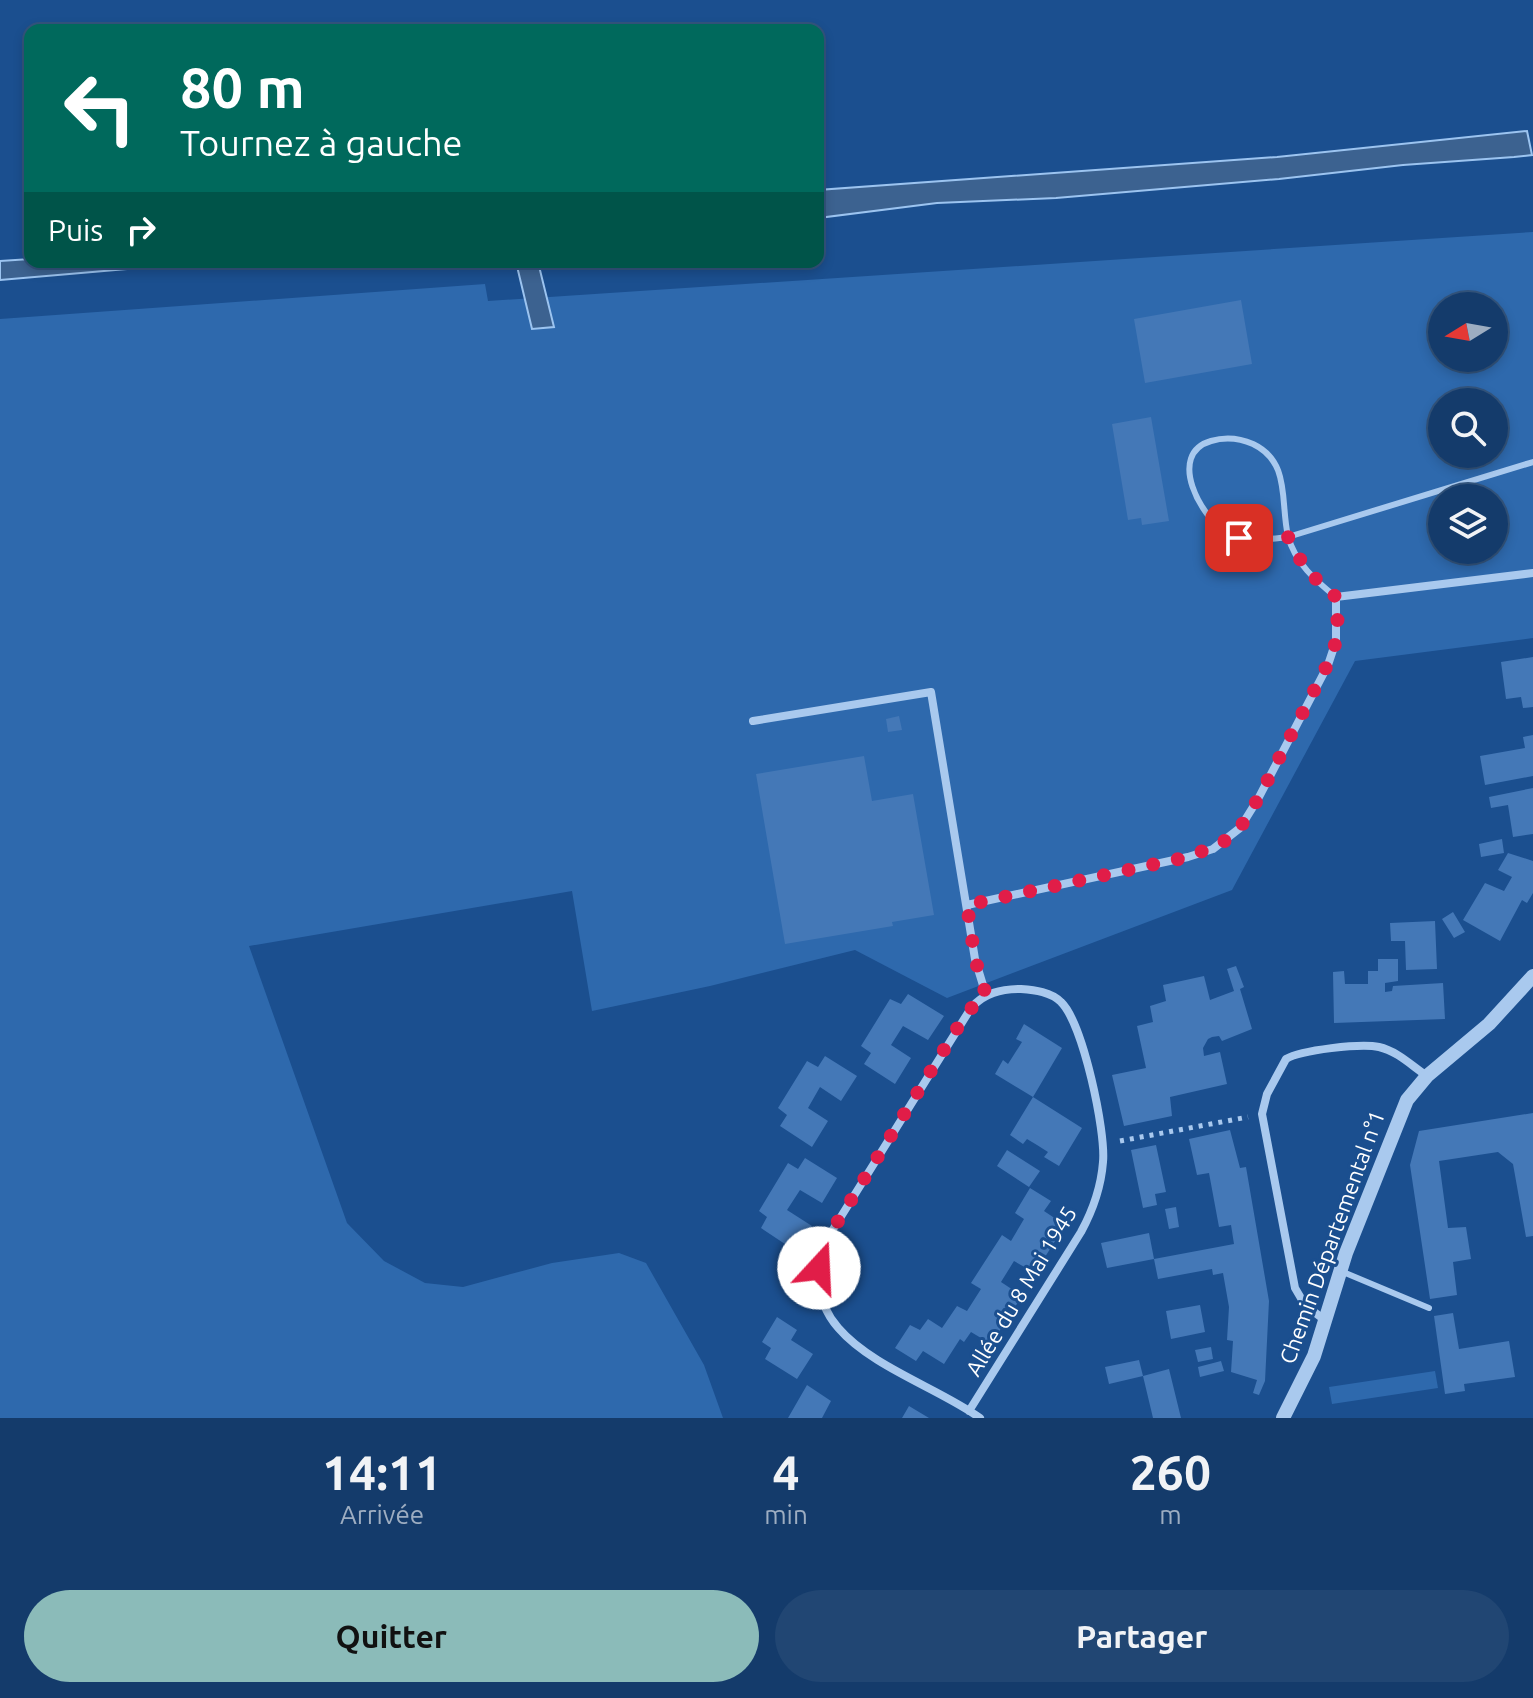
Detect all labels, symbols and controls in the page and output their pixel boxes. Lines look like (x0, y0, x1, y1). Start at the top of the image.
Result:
icon: left (48, 56, 152, 160)
text: 80 m (180, 56, 305, 119)
text: Tournez à gauche (180, 122, 462, 163)
icon: right (119, 208, 163, 252)
text: Puis (48, 213, 103, 247)
north arrow (1428, 292, 1508, 372)
map controls (1428, 292, 1508, 564)
button: search (1428, 388, 1508, 468)
button: layers (1428, 484, 1508, 564)
pin (1205, 504, 1273, 572)
icon: arrive (1217, 516, 1261, 560)
street label: Chemin Départemental n°1 (1274, 1107, 1389, 1367)
street label: Allée du 8 Mai 1945 (960, 1201, 1081, 1380)
position arrow (777, 1226, 861, 1310)
text: 14:11 (322, 1445, 442, 1499)
text: 4 (772, 1445, 799, 1499)
text: 260 (1130, 1445, 1211, 1499)
text: Arrivée (340, 1500, 424, 1529)
text: min (764, 1500, 808, 1529)
text: m (1159, 1500, 1182, 1529)
button: Quitter (24, 1590, 759, 1682)
button: Partager (775, 1590, 1509, 1682)

